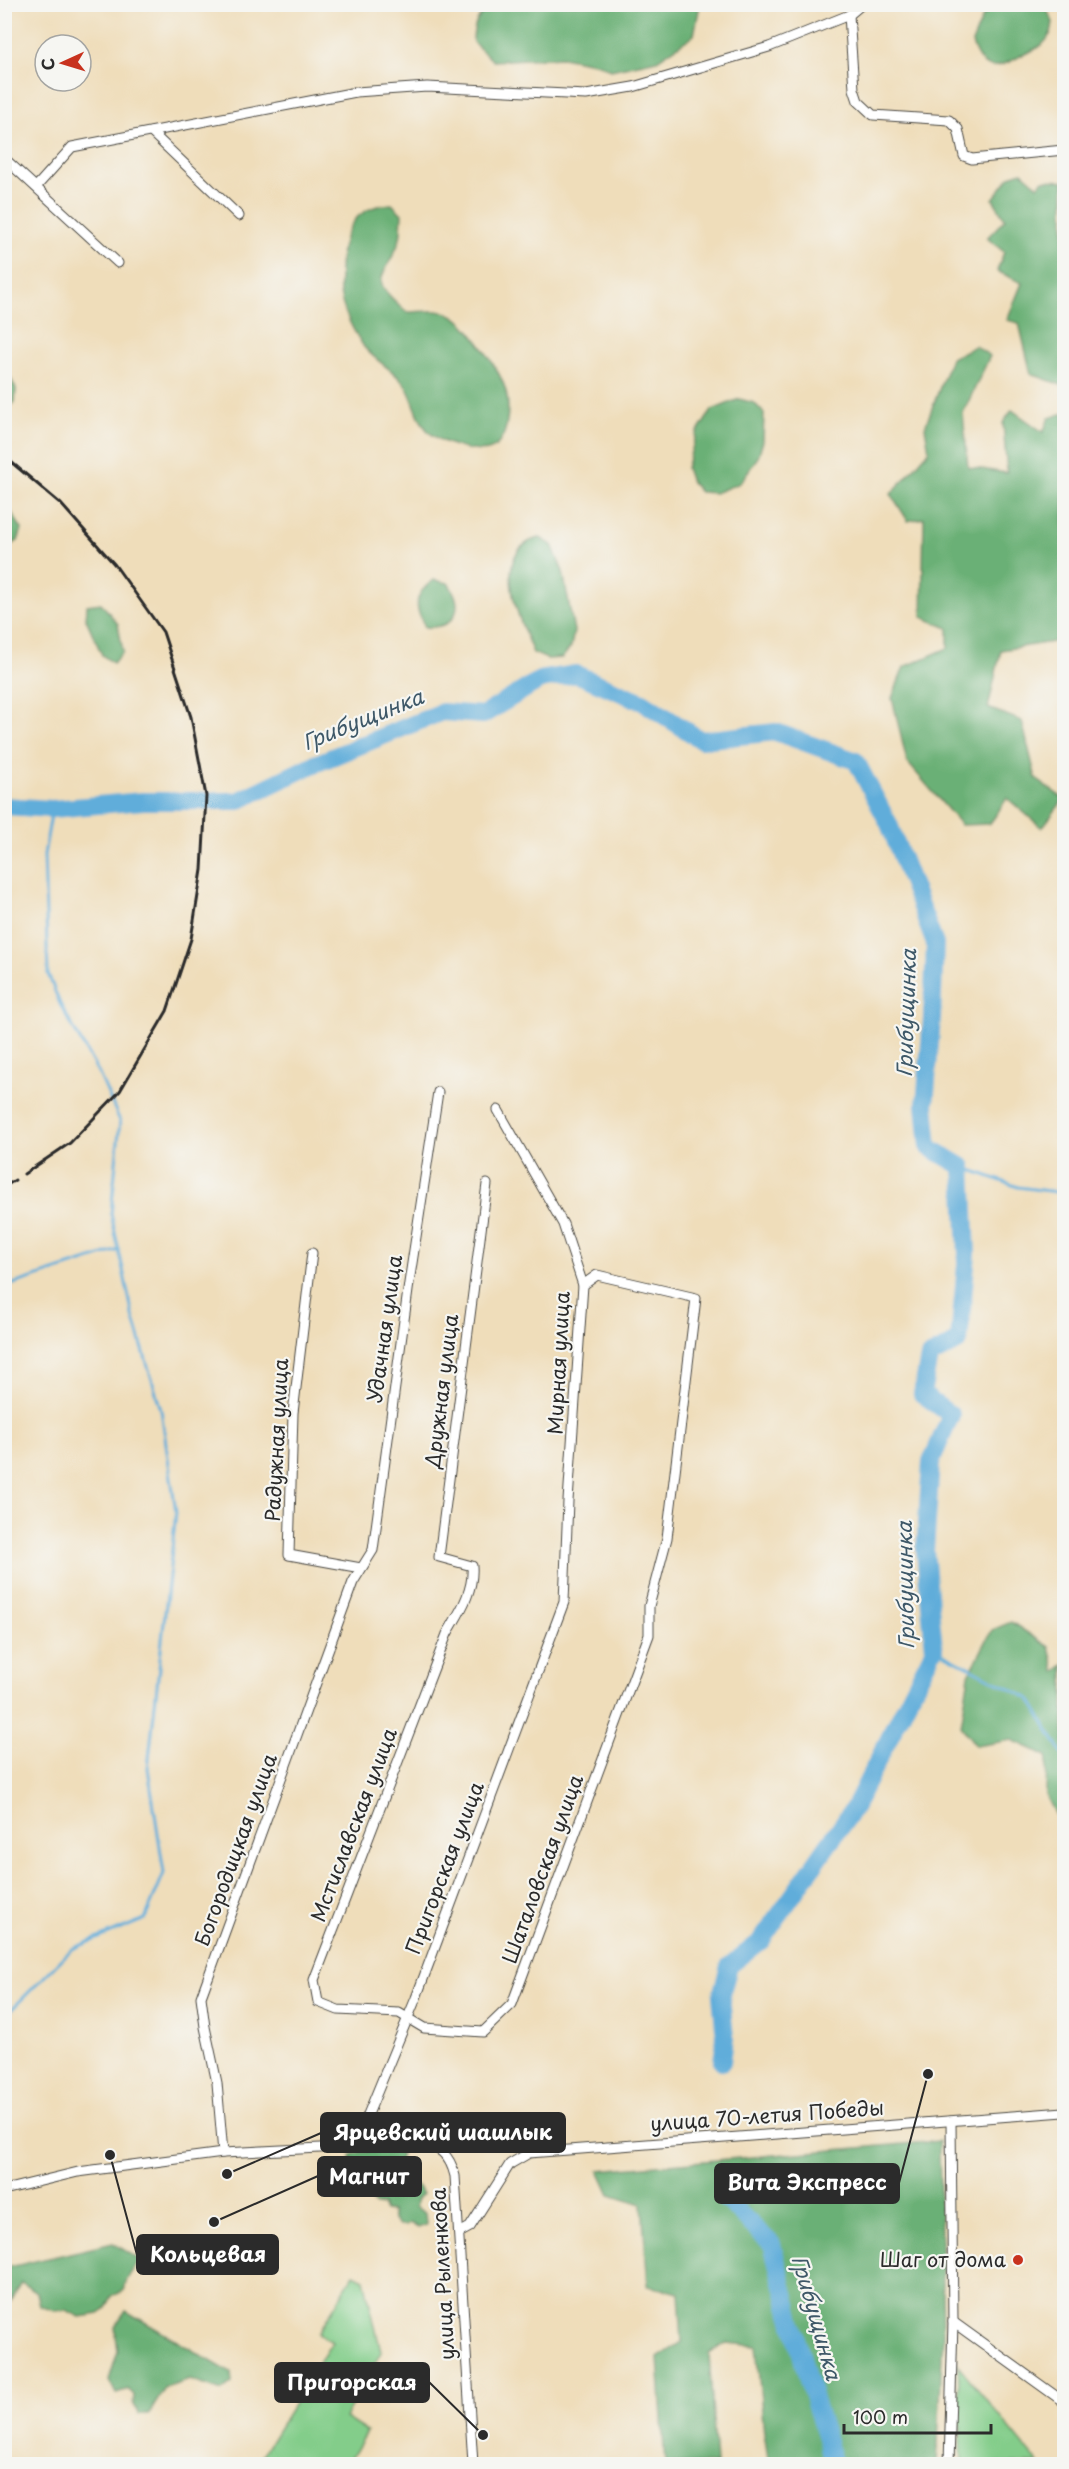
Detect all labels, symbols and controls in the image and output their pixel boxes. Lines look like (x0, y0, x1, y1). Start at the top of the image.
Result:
north arrow (33, 33, 93, 93)
text: С (35, 57, 59, 71)
water label: Грибущинка (297, 679, 429, 757)
water label: Грибущинка (887, 947, 923, 1078)
street label: Удачная улица (359, 1253, 409, 1405)
street label: Мирная улица (539, 1290, 577, 1435)
street label: Дружная улица (417, 1312, 465, 1471)
street label: Радужная улица (257, 1357, 295, 1522)
water label: Грибущинка (887, 1520, 921, 1649)
street label: Мстиславская улица (302, 1723, 404, 1926)
street label: Богородицкая улица (186, 1749, 284, 1950)
street label: Шаталовская улица (494, 1770, 590, 1967)
street label: Пригорская улица (397, 1777, 491, 1958)
street label: улица 70-летия Победы (649, 2092, 885, 2138)
callout: Ярцевский шашлык (321, 2113, 565, 2152)
text: Ярцевский шашлык (333, 2115, 553, 2147)
callout: Магнит (318, 2157, 421, 2196)
text: Магнит (329, 2159, 410, 2191)
callout: Вита Экспресс (715, 2164, 899, 2203)
text: Вита Экспресс (727, 2165, 887, 2197)
street label: улица Рыленкова (422, 2187, 461, 2361)
callout: Кольцевая (137, 2235, 278, 2274)
text: Кольцевая (150, 2237, 266, 2269)
place label: Шаг от дома (880, 2244, 1007, 2274)
water label: Грибущинка (785, 2251, 851, 2384)
marker: Шаг от дома (1011, 2253, 1025, 2267)
callout: Пригорская (275, 2363, 429, 2402)
text: Пригорская (287, 2365, 417, 2397)
scale bar (844, 2397, 991, 2435)
text: 100 m (853, 2403, 908, 2430)

